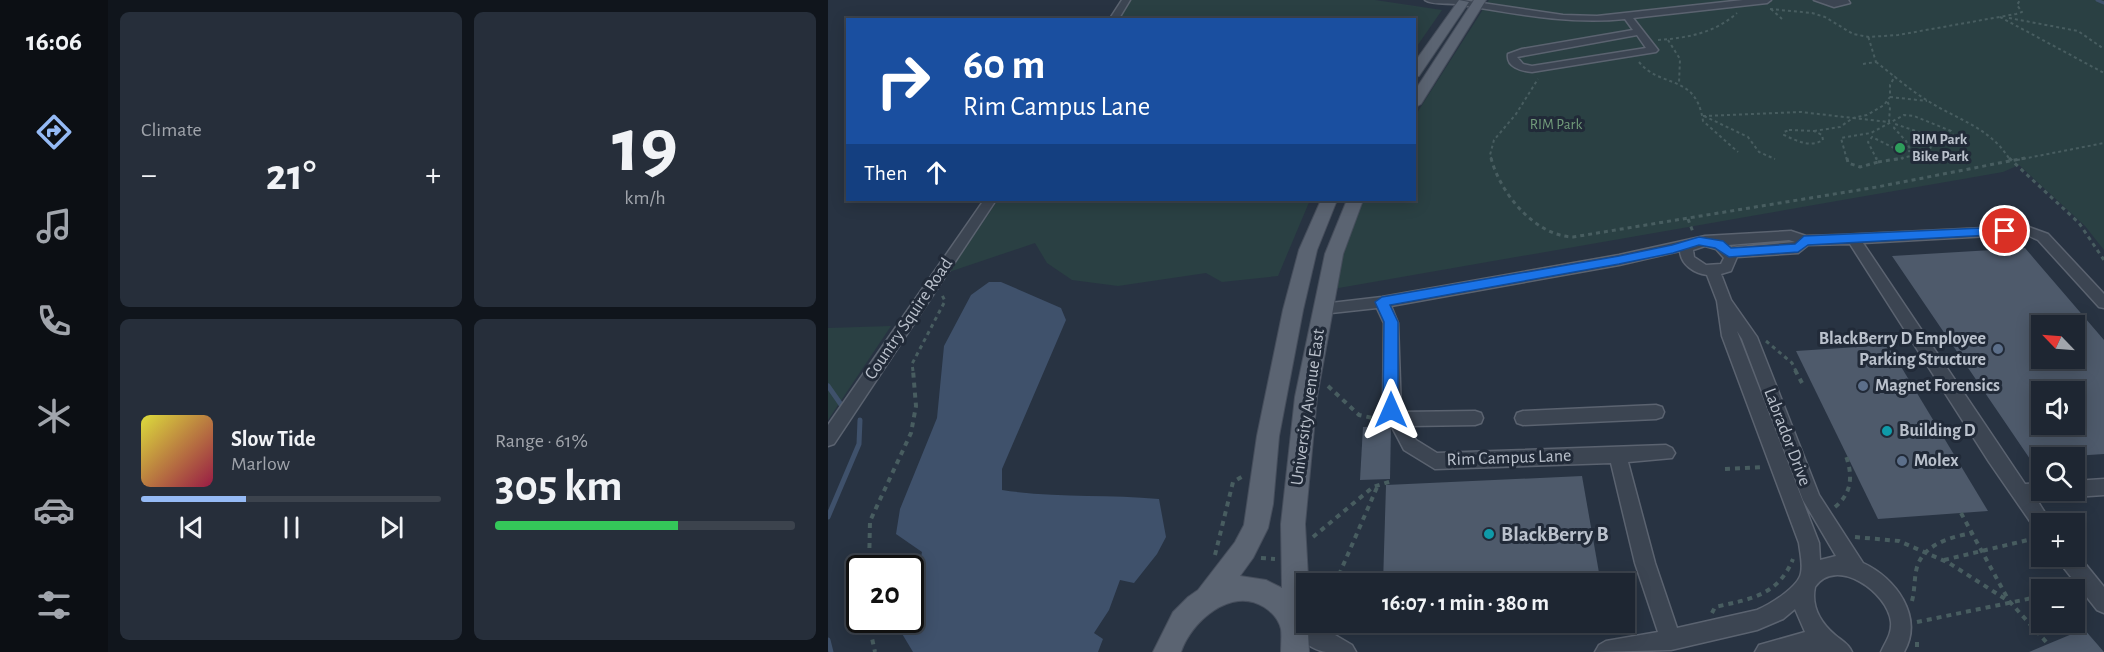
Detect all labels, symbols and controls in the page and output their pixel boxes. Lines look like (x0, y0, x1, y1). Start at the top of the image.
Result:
text: 16:06 (26, 28, 82, 55)
icon: right (864, 42, 942, 120)
text: 60 m (963, 44, 1045, 86)
text: Rim Campus Lane (963, 93, 1150, 120)
text: 19 (612, 108, 678, 186)
icon: directions (33, 111, 75, 153)
park label: RIM Park (1530, 117, 1582, 132)
text: Climate (141, 120, 202, 140)
place label: RIM Park Bike Park (1912, 132, 1969, 164)
marker: RIM Park Bike Park (1893, 141, 1907, 155)
text: 21° (266, 153, 316, 198)
icon: ahead (920, 156, 953, 189)
text: − (141, 159, 157, 192)
text: + (425, 159, 441, 192)
text: Then (864, 162, 908, 184)
text: km/h (624, 188, 666, 208)
icon: music (33, 205, 75, 247)
pin (1979, 205, 2030, 256)
icon: arrive (1988, 214, 2021, 247)
street label: Country Squire Road (862, 255, 956, 383)
icon: phone (33, 300, 75, 342)
north arrow (2031, 315, 2085, 369)
map controls (2031, 315, 2085, 633)
street label: University Avenue East (1288, 327, 1328, 486)
place label: BlackBerry D Employee Parking Structure (1819, 330, 1986, 369)
marker: BlackBerry D Employee Parking Structure (1991, 342, 2005, 356)
place label: Magnet Forensics (1875, 377, 2000, 395)
position arrow (1359, 378, 1423, 442)
marker: Magnet Forensics (1856, 379, 1870, 393)
button: sound (2031, 381, 2085, 435)
street label: Labrador Drive (1760, 386, 1814, 488)
icon: climate (33, 395, 75, 437)
place label: Building D (1899, 422, 1976, 440)
marker: Building D (1880, 424, 1894, 438)
text: Slow Tide (231, 428, 316, 450)
text: Range · 61% (495, 431, 588, 451)
street label: Rim Campus Lane (1446, 447, 1572, 469)
button: search (2031, 447, 2085, 501)
place label: Molex (1914, 452, 1959, 470)
text: Marlow (231, 454, 290, 474)
marker: Molex (1895, 454, 1909, 468)
text: 305 km (495, 464, 623, 509)
icon: car (33, 489, 75, 531)
icon: previous (175, 511, 208, 544)
icon: pause (275, 511, 308, 544)
icon: next (375, 511, 408, 544)
button: + (2031, 513, 2085, 567)
place label: BlackBerry B (1501, 524, 1609, 545)
marker: BlackBerry B (1482, 527, 1496, 541)
speed limit sign: 20 (846, 555, 924, 633)
button: − (2031, 579, 2085, 633)
icon: filters (33, 584, 75, 626)
text: 16:07 · 1 min · 380 m (1382, 592, 1549, 614)

